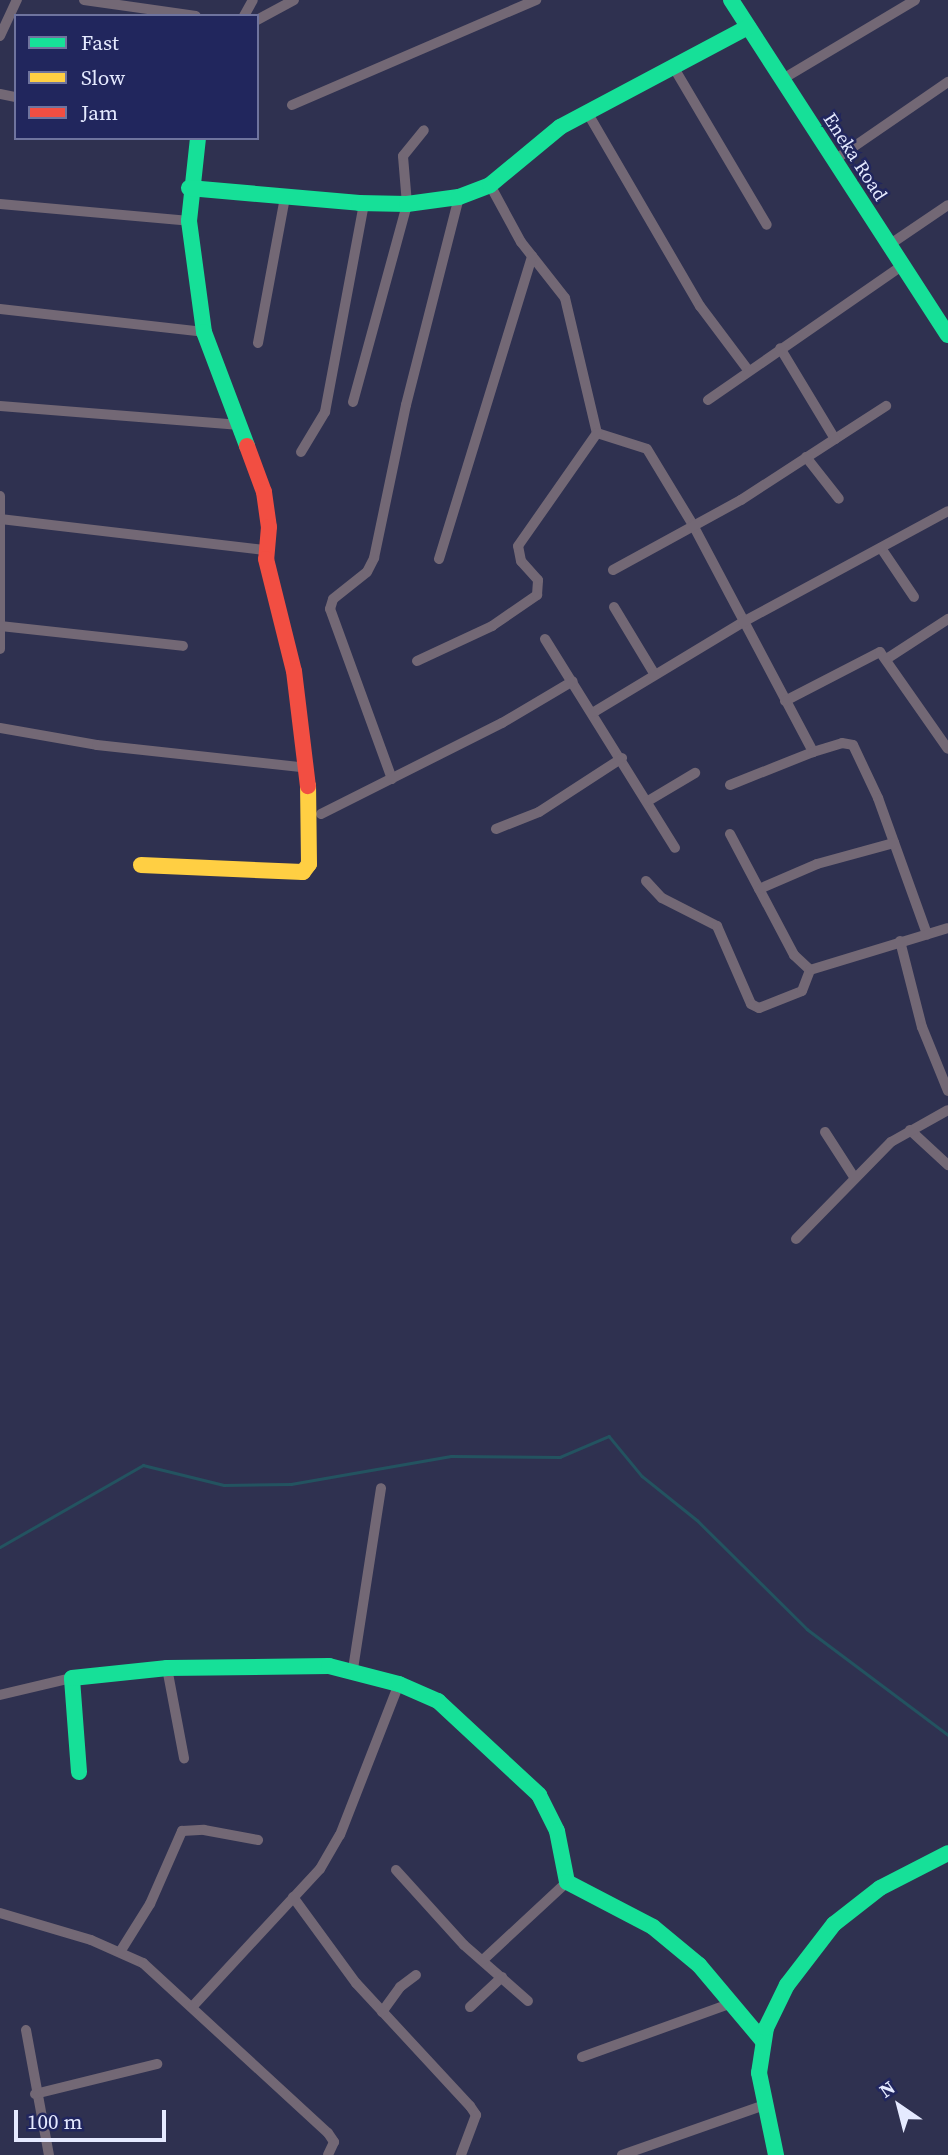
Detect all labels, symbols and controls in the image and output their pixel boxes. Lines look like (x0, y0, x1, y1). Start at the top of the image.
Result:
legend (14, 14, 259, 140)
text: Fast (81, 28, 119, 57)
text: Slow (81, 63, 125, 92)
text: Jam (81, 98, 118, 127)
street label: Eneka Road (818, 109, 892, 205)
north arrow (864, 2071, 934, 2141)
text: N (874, 2074, 900, 2103)
scale bar (18, 2096, 170, 2140)
text: 100 m (27, 2107, 82, 2136)

